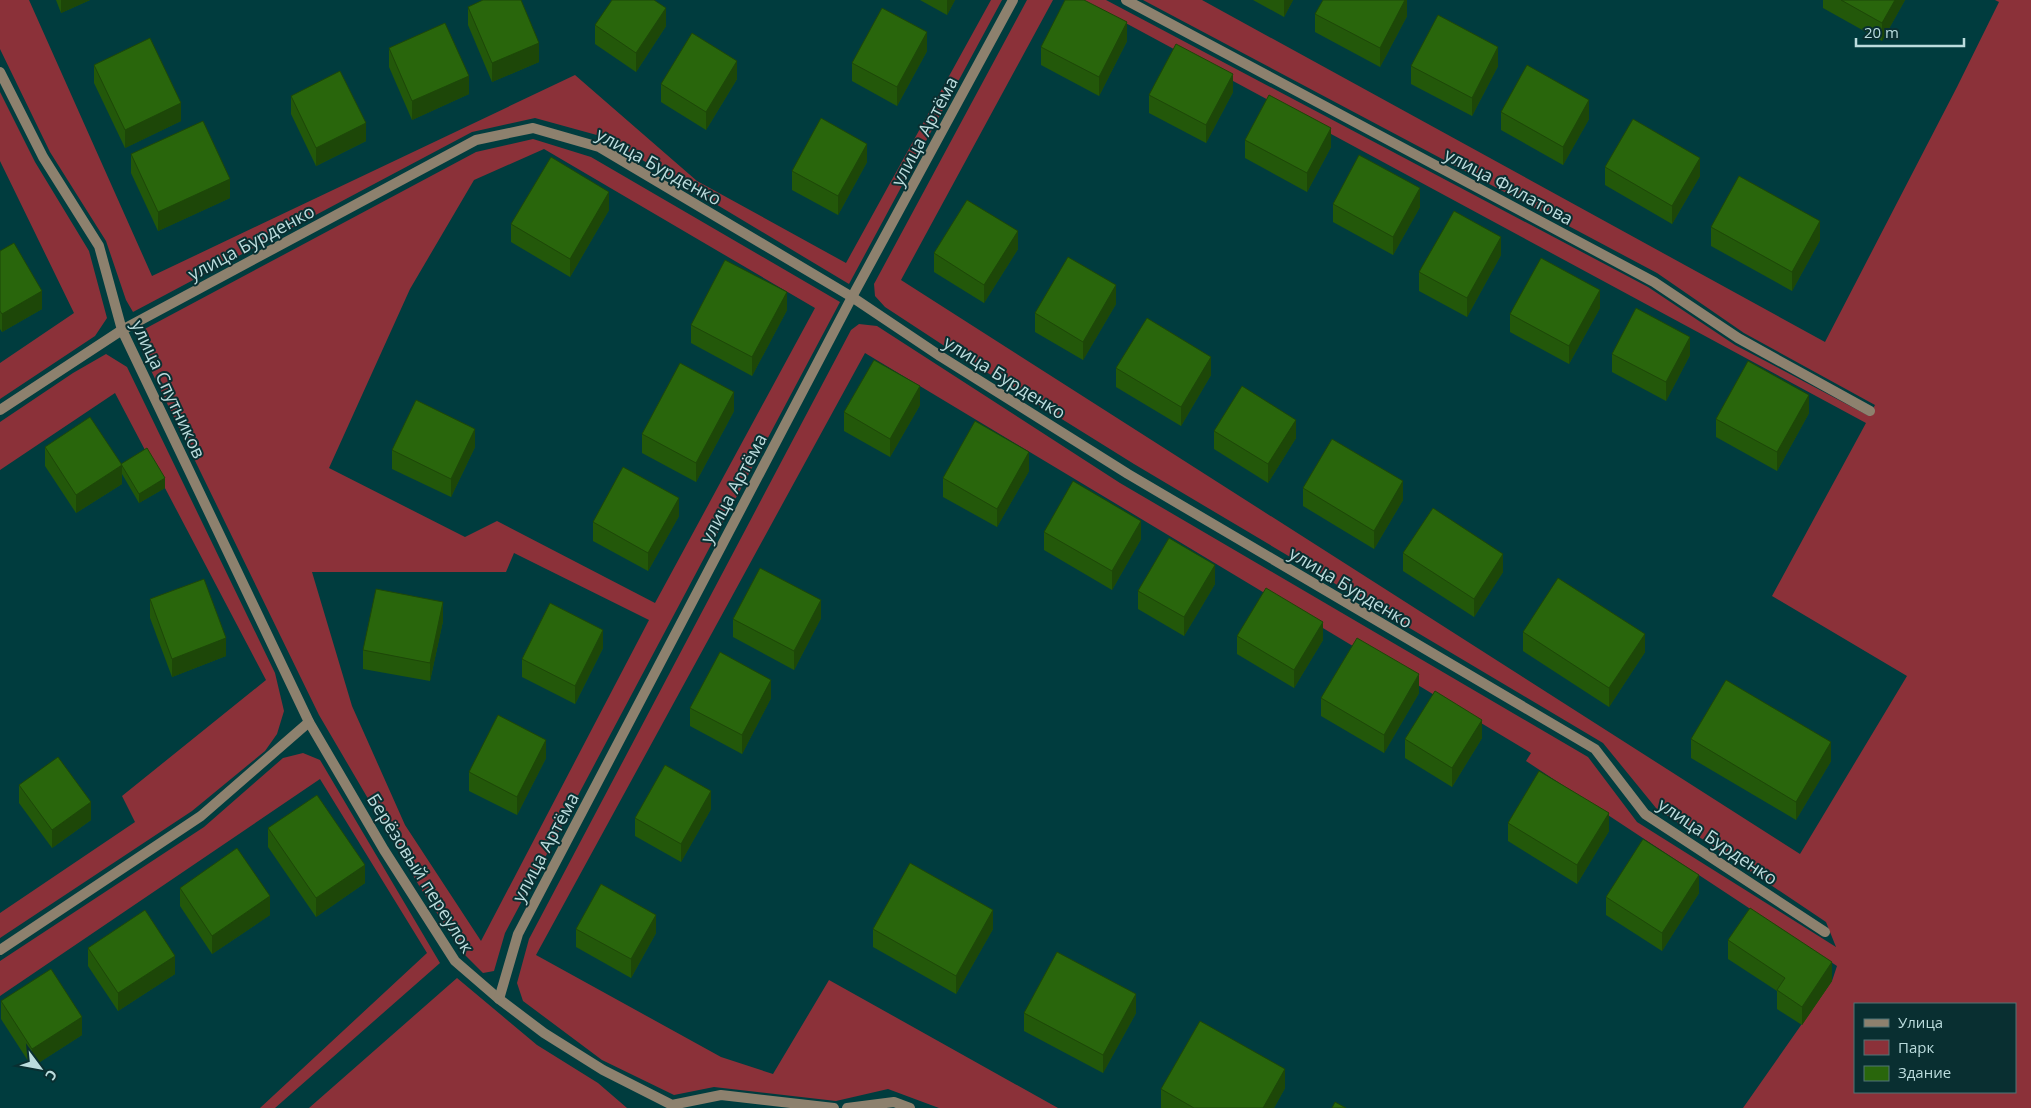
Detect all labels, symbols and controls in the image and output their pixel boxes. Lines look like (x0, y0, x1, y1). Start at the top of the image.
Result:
scale bar (1856, 15, 1964, 47)
text: 20 m (1864, 22, 1899, 42)
street label: улица Артёма (885, 72, 963, 190)
street label: улица Бурденко (592, 122, 726, 210)
street label: улица Филатова (1440, 142, 1578, 230)
street label: улица Бурденко (184, 199, 318, 285)
street label: улица Спутников (126, 316, 212, 462)
street label: улица Бурденко (939, 330, 1071, 424)
street label: улица Артёма (694, 429, 772, 547)
street label: улица Бурденко (1285, 541, 1417, 633)
street label: улица Артёма (506, 788, 584, 906)
street label: Берёзовый переулок (362, 789, 480, 958)
street label: улица Бурденко (1653, 792, 1783, 890)
legend (1854, 1003, 2016, 1093)
text: Улица (1898, 1012, 1943, 1032)
text: Парк (1898, 1037, 1934, 1057)
north arrow (15, 1043, 65, 1093)
text: Здание (1898, 1062, 1951, 1082)
text: С (41, 1066, 62, 1084)

